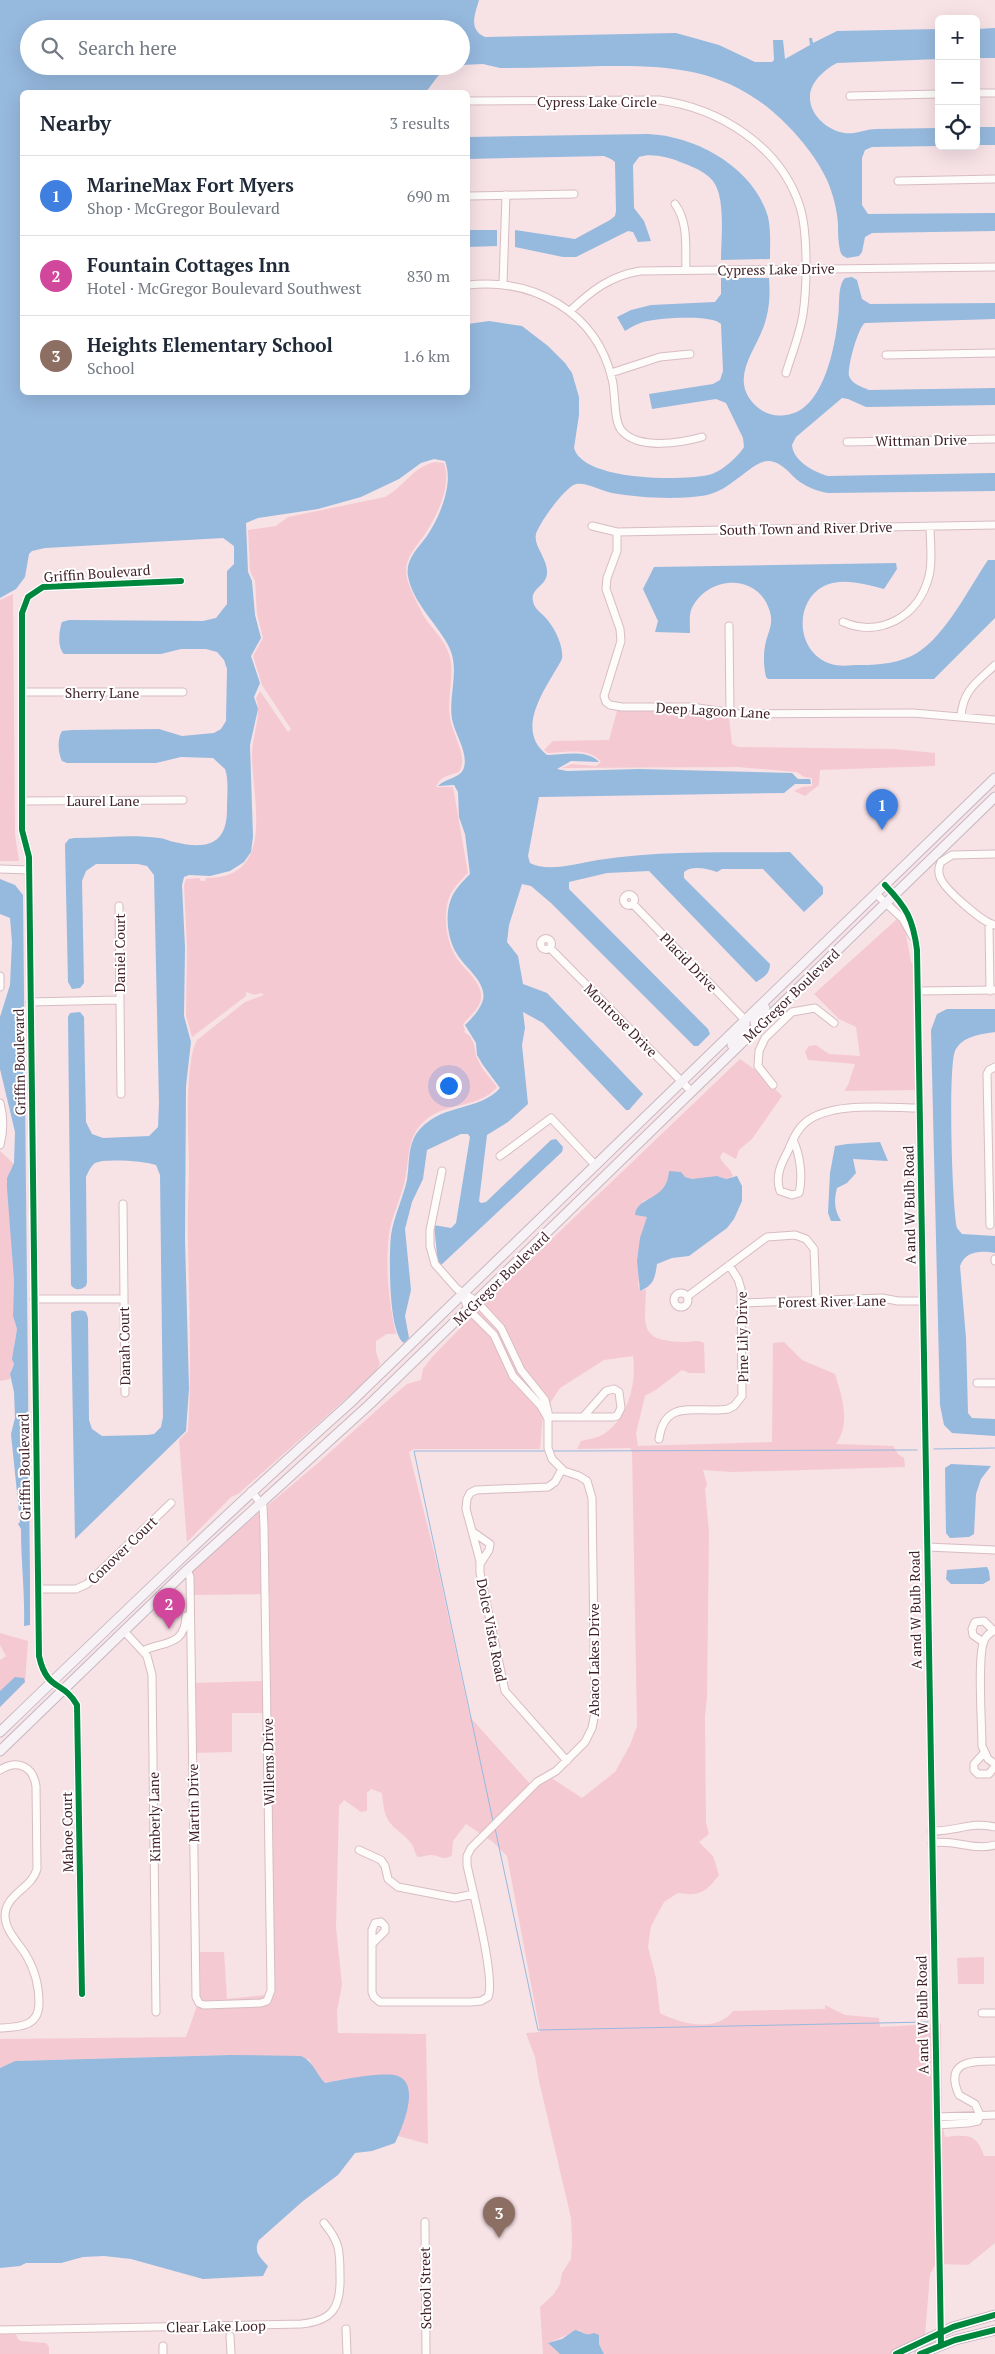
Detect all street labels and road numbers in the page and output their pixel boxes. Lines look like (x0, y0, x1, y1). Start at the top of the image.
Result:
street label: Cypress Lake Circle (537, 92, 657, 111)
street label: Cypress Lake Drive (717, 258, 835, 280)
street label: Wittman Drive (875, 430, 967, 450)
street label: South Town and River Drive (719, 517, 893, 539)
street label: Griffin Boulevard (43, 560, 151, 586)
street label: Sherry Lane (65, 683, 139, 702)
street label: Deep Lagoon Lane (655, 698, 771, 722)
street label: Laurel Lane (67, 791, 139, 810)
street label: Daniel Court (110, 913, 129, 993)
street label: Placid Drive (656, 928, 722, 996)
street label: McGregor Boulevard (739, 944, 844, 1046)
street label: Montrose Drive (580, 979, 662, 1061)
street label: Griffin Boulevard (9, 1008, 29, 1116)
street label: A and W Bulb Road (898, 1145, 920, 1265)
street label: McGregor Boulevard (449, 1227, 554, 1329)
street label: Pine Lily Drive (732, 1291, 752, 1383)
street label: Forest River Lane (778, 1291, 886, 1311)
street label: Danah Court (114, 1306, 134, 1386)
street label: Griffin Boulevard (14, 1413, 34, 1521)
street label: Conover Court (83, 1511, 162, 1588)
street label: A and W Bulb Road (904, 1550, 926, 1670)
street label: Dolce Vista Road (473, 1577, 511, 1684)
street label: Abaco Lakes Drive (584, 1603, 603, 1717)
street label: Willems Drive (258, 1718, 278, 1806)
street label: Martin Drive (183, 1763, 203, 1843)
street label: Kimberly Lane (144, 1772, 164, 1862)
street label: Mahoe Court (57, 1791, 77, 1872)
street label: A and W Bulb Road (911, 1955, 933, 2075)
street label: School Street (415, 2246, 435, 2330)
street label: Clear Lake Loop (166, 2316, 266, 2336)

